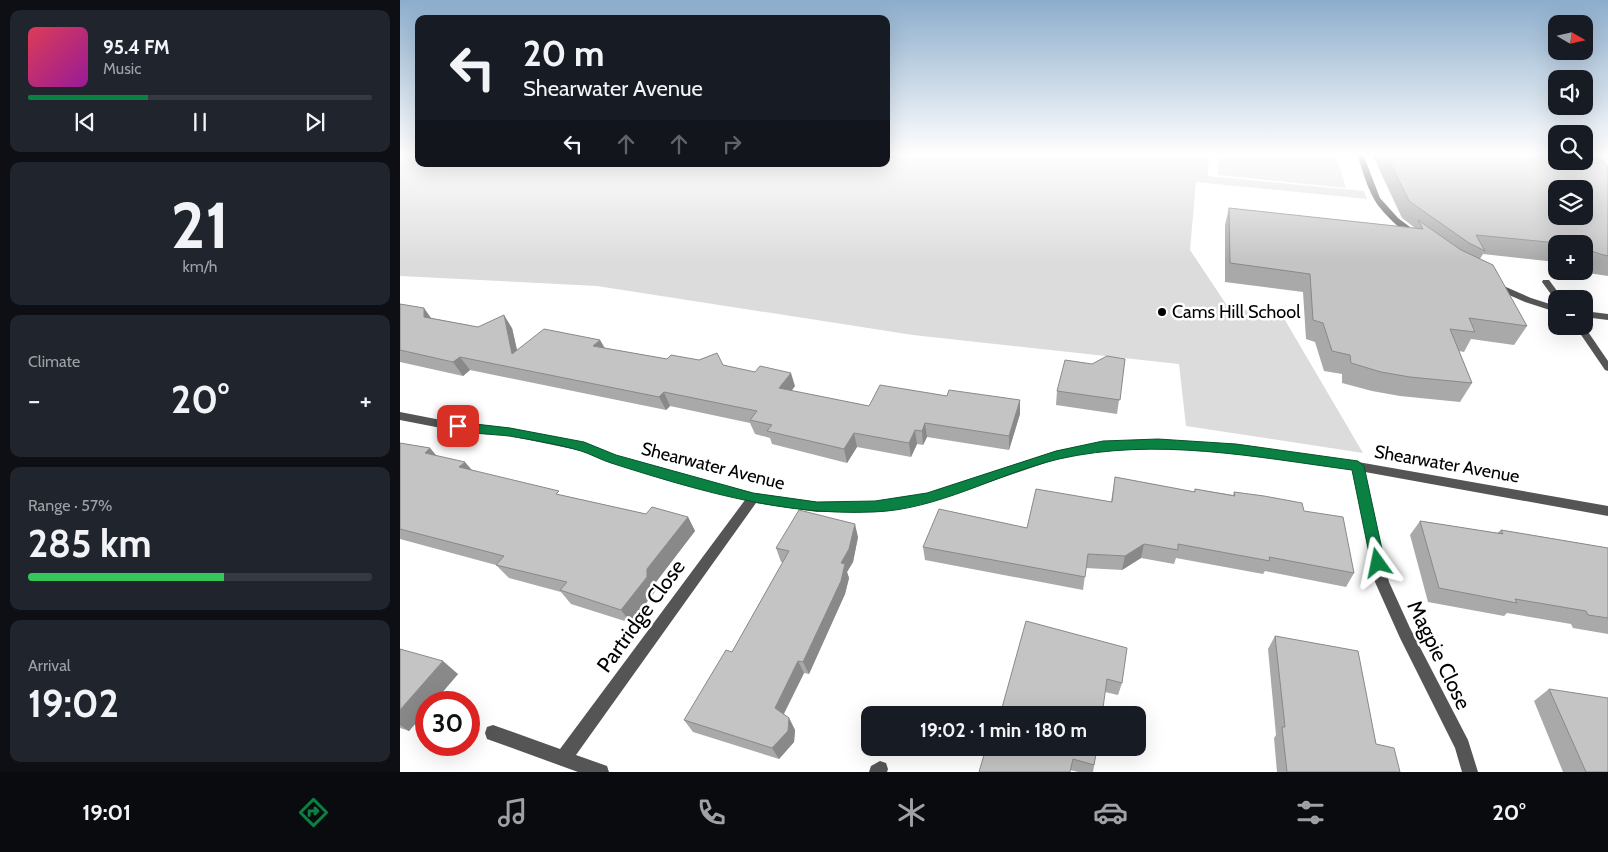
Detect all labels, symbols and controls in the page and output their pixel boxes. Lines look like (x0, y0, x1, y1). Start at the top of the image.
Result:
north arrow (1548, 15, 1592, 60)
map controls (1548, 15, 1593, 335)
text: 20 m (523, 32, 605, 75)
icon: left (440, 35, 505, 100)
text: 95.4 FM (103, 36, 170, 59)
text: Music (103, 59, 141, 78)
button: sound (1548, 70, 1593, 115)
text: Shearwater Avenue (523, 75, 703, 102)
icon: previous (71, 108, 99, 136)
icon: pause (186, 108, 214, 136)
icon: next (301, 108, 329, 136)
button: search (1548, 125, 1593, 170)
icon: left (559, 130, 587, 158)
icon: ahead (612, 130, 640, 158)
icon: ahead (665, 130, 693, 158)
icon: right (718, 130, 746, 158)
button: layers (1548, 180, 1593, 225)
text: 21 (171, 185, 229, 264)
button: + (1548, 235, 1593, 280)
text: km/h (182, 257, 218, 276)
button: − (1548, 290, 1593, 335)
place label: Cams Hill School (1172, 301, 1301, 323)
marker: Cams Hill School (1156, 306, 1168, 318)
text: Climate (28, 352, 80, 371)
text: 20° (171, 376, 229, 423)
text: − (28, 383, 40, 417)
text: + (360, 383, 372, 417)
pin (437, 405, 479, 447)
icon: arrive (444, 412, 472, 440)
street label: Shearwater Avenue (639, 438, 787, 494)
street label: Shearwater Avenue (1373, 440, 1521, 488)
text: Range · 57% (28, 496, 112, 515)
text: 285 km (28, 520, 151, 567)
position arrow (1351, 536, 1403, 588)
street label: Partridge Close (591, 554, 690, 677)
street label: Magpie Close (1402, 596, 1477, 713)
text: Arrival (28, 656, 71, 675)
text: 19:02 (28, 680, 119, 727)
speed limit sign: 30 (415, 691, 480, 756)
text: 19:02 · 1 min · 180 m (920, 719, 1087, 742)
icon: directions (296, 795, 331, 830)
icon: music (495, 795, 530, 830)
icon: phone (694, 795, 729, 830)
icon: climate (894, 795, 929, 830)
icon: car (1093, 795, 1128, 830)
icon: filters (1293, 795, 1328, 830)
text: 19:01 (82, 799, 131, 826)
text: 20° (1492, 799, 1526, 826)

